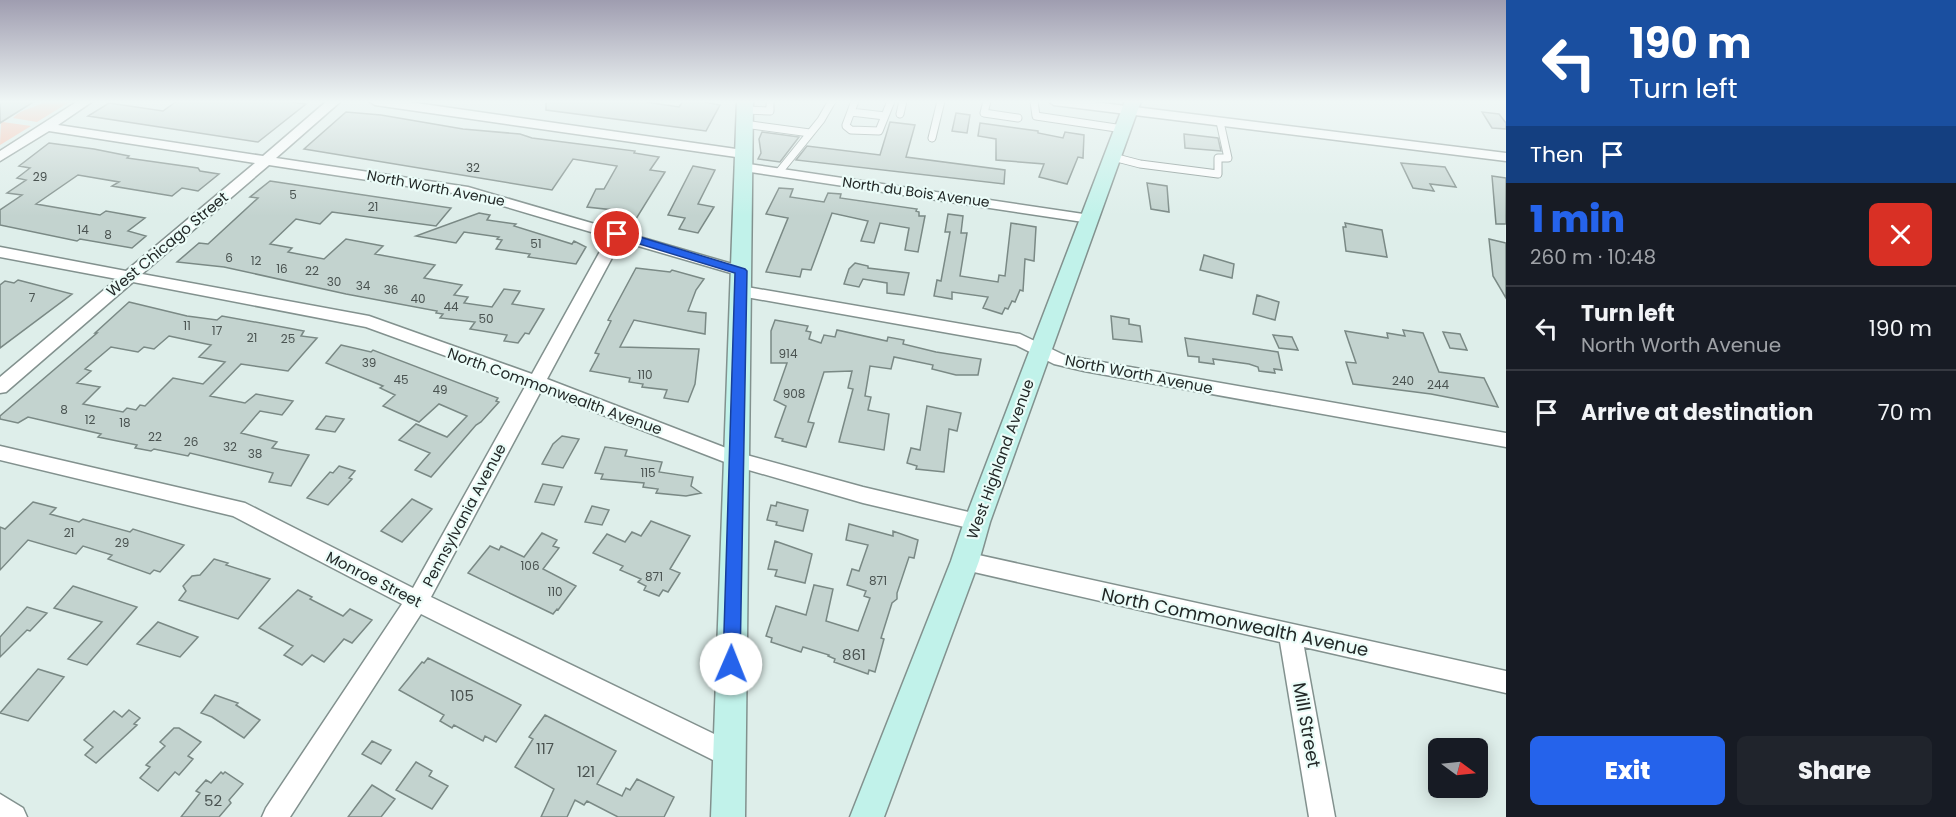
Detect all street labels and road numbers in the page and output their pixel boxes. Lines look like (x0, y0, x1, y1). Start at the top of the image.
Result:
street label: North Worth Avenue (365, 165, 507, 211)
street label: North du Bois Avenue (841, 172, 991, 212)
street label: West Chicago Street (102, 187, 232, 301)
street label: North Commonwealth Avenue (445, 342, 665, 440)
street label: North Worth Avenue (1063, 349, 1215, 399)
street label: West Highland Avenue (961, 376, 1039, 542)
street label: Pennsylvania Avenue (417, 440, 511, 590)
street label: Monroe Street (323, 546, 425, 612)
street label: North Commonwealth Avenue (1099, 581, 1371, 663)
street label: Mill Street (1287, 680, 1327, 770)

